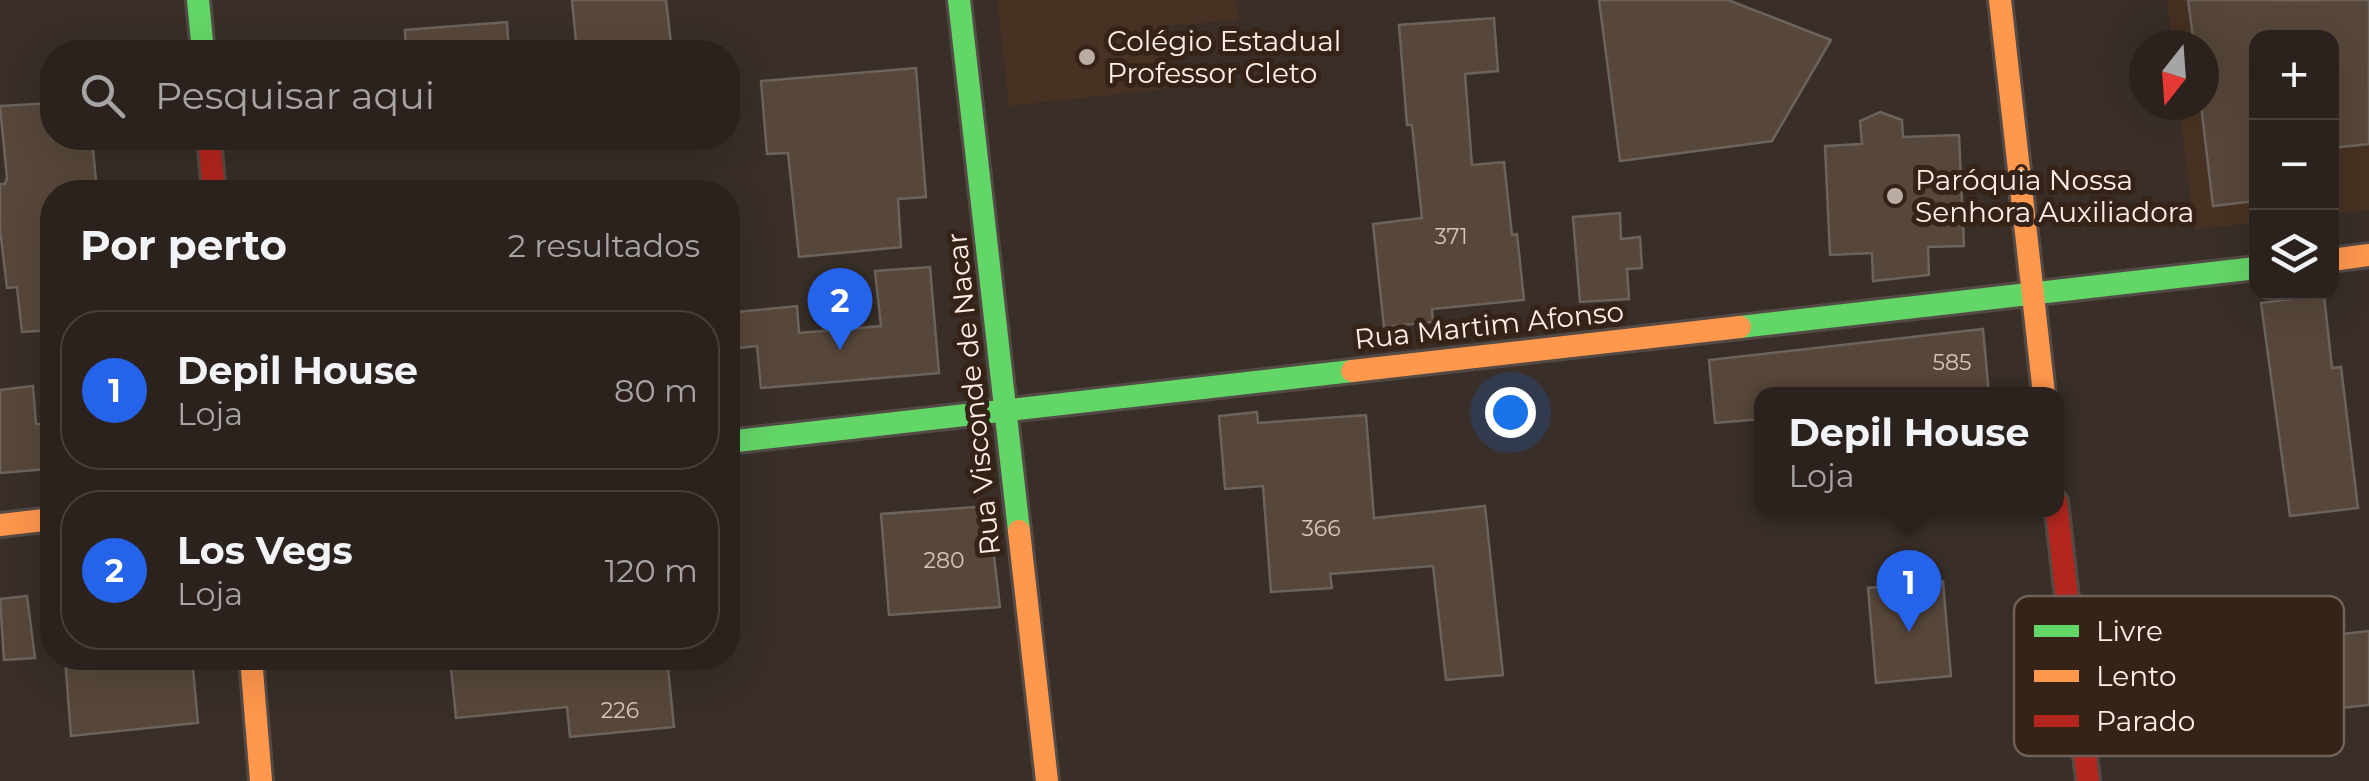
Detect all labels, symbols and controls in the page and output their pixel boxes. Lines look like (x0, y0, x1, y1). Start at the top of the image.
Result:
place label: Colégio Estadual Professor Cleto (1107, 24, 1341, 90)
north arrow (2129, 30, 2219, 120)
map controls (2249, 30, 2339, 300)
button: + (2249, 30, 2339, 120)
search box (40, 40, 740, 150)
marker: Colégio Estadual Professor Cleto (1076, 46, 1098, 68)
icon: search (75, 68, 130, 123)
text: Pesquisar aqui (155, 72, 435, 119)
button: − (2249, 120, 2339, 210)
place label: Paróquia Nossa Senhora Auxiliadora (1915, 163, 2194, 229)
marker: Paróquia Nossa Senhora Auxiliadora (1884, 185, 1906, 207)
button: layers (2249, 210, 2339, 300)
text: Por perto (80, 219, 287, 271)
house number: 371 (1434, 223, 1468, 250)
text: 2 resultados (508, 226, 700, 265)
street label: Rua Visconde de Nacar (939, 231, 1007, 557)
pin: 2 (808, 268, 872, 350)
street label: Rua Martim Afonso (1353, 294, 1625, 356)
text: Depil House (177, 347, 418, 394)
house number: 585 (1933, 349, 1971, 376)
text: 1 (108, 371, 121, 410)
text: 80 m (614, 371, 698, 410)
your location (1485, 387, 1536, 438)
popup (1754, 387, 2064, 517)
text: Loja (177, 394, 243, 433)
text: Depil House (1788, 409, 2030, 456)
text: Loja (1788, 456, 1855, 495)
house number: 366 (1301, 515, 1341, 542)
text: Los Vegs (177, 527, 353, 574)
house number: 280 (923, 547, 965, 574)
pin: 1 (1876, 550, 1942, 632)
text: 2 (105, 551, 124, 590)
text: 120 m (605, 551, 698, 590)
text: Loja (177, 574, 243, 613)
legend (2014, 596, 2344, 756)
text: Livre (2096, 614, 2163, 648)
text: Lento (2096, 659, 2177, 693)
house number: 226 (601, 697, 639, 724)
text: Parado (2096, 704, 2195, 738)

